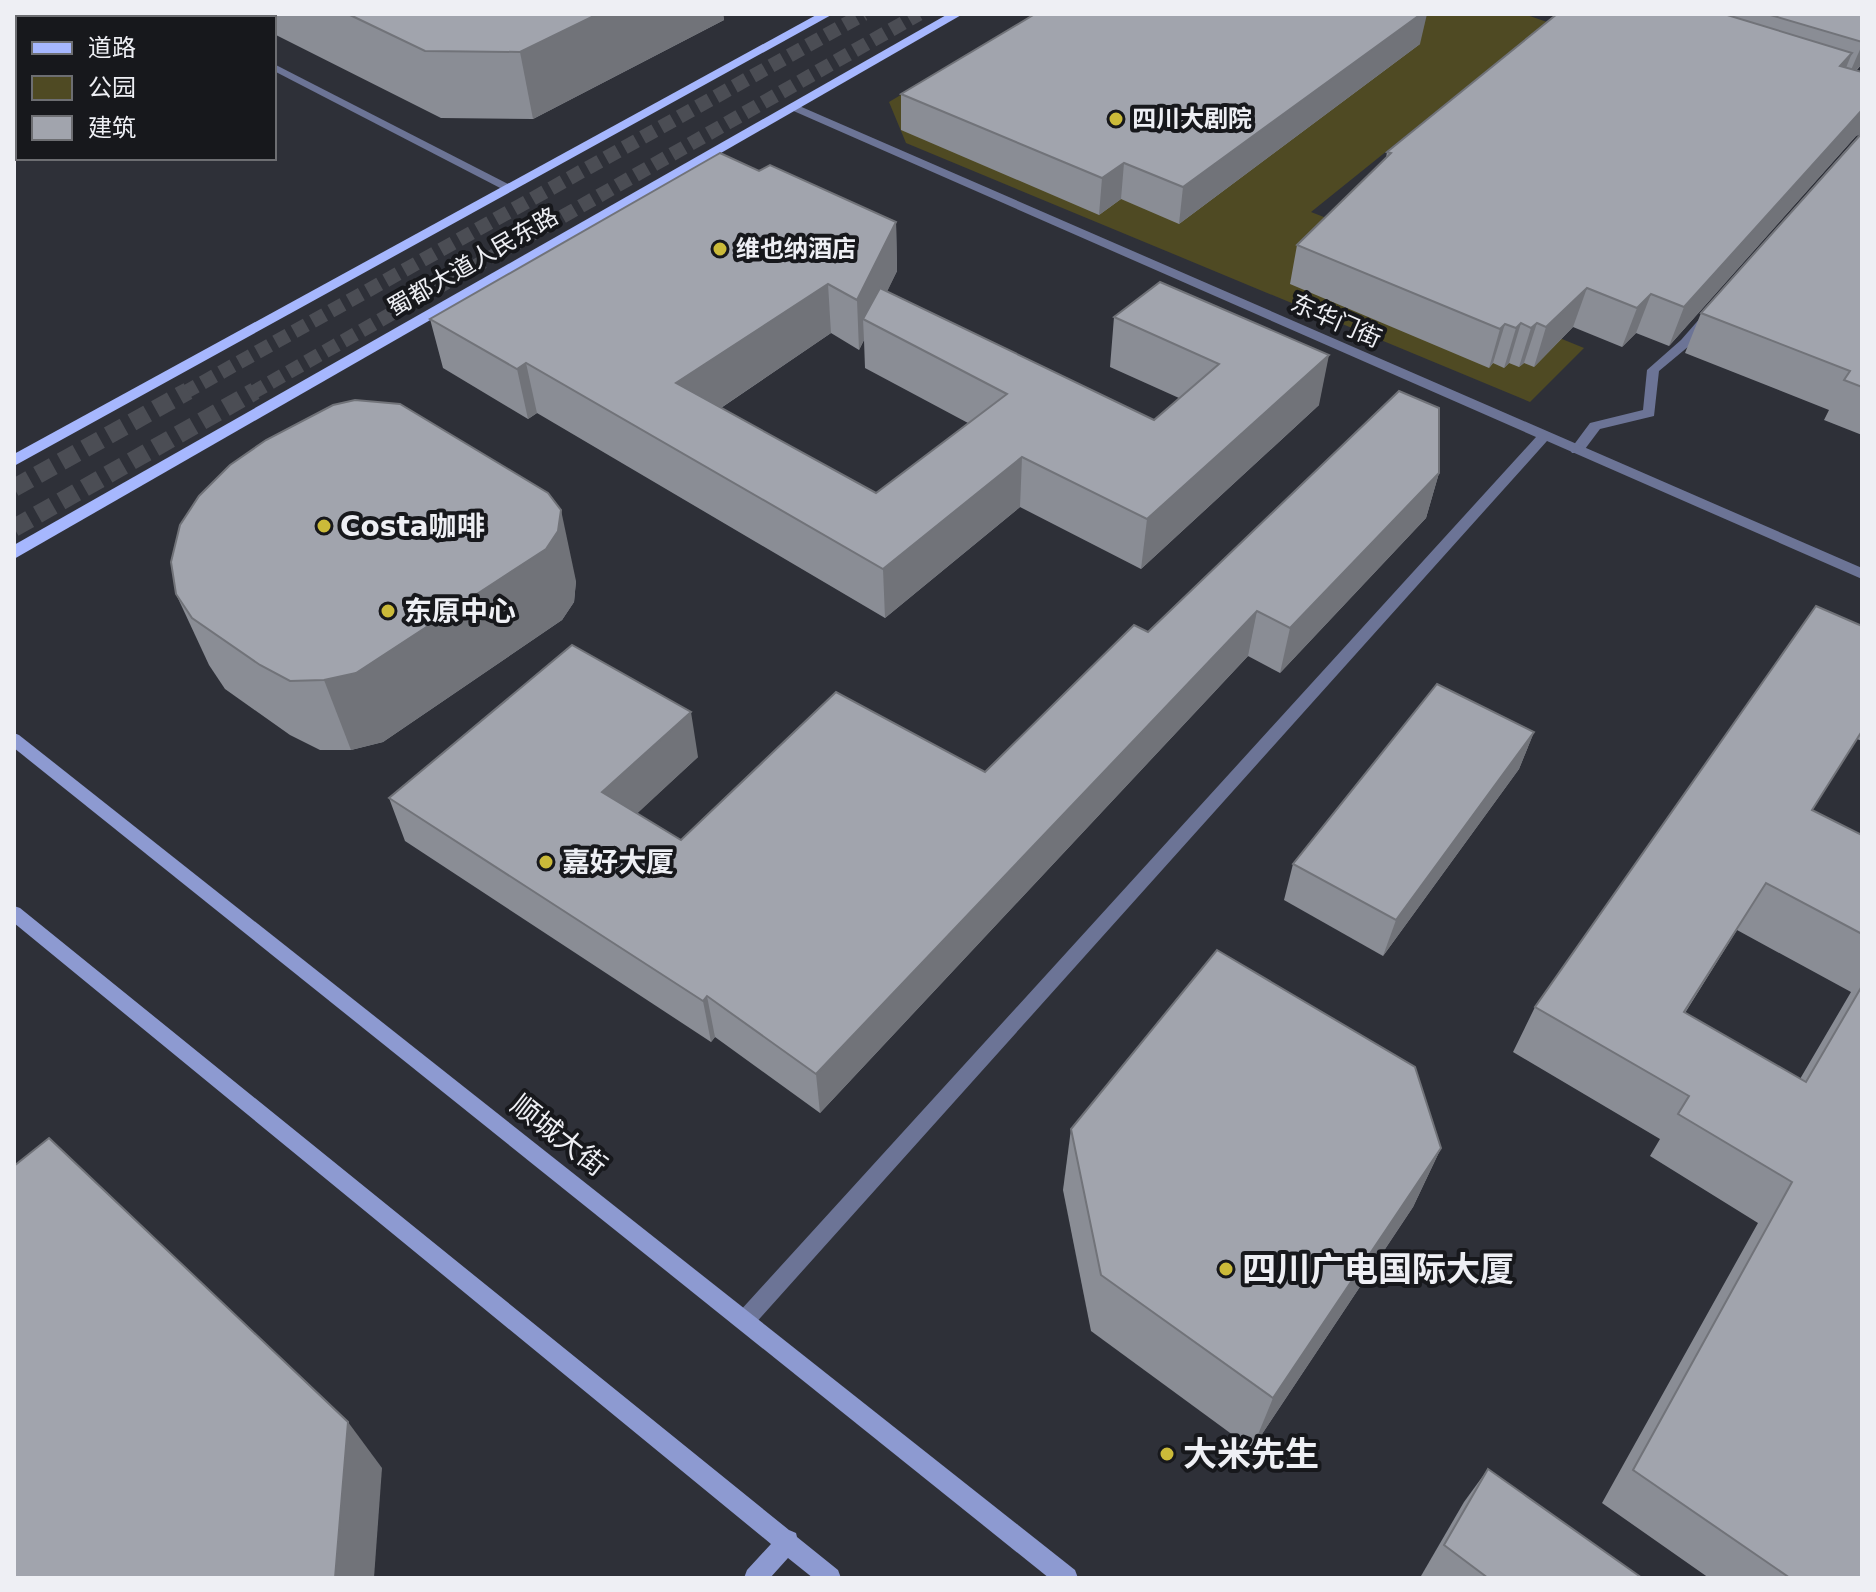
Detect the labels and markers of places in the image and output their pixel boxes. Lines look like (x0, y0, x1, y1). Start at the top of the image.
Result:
place label: 四川大剧院 (1132, 105, 1252, 133)
marker: 四川大剧院 (1107, 110, 1125, 128)
place label: 维也纳酒店 (736, 235, 856, 263)
marker: 维也纳酒店 (711, 240, 729, 258)
place label: Costa咖啡 (340, 510, 485, 543)
marker: Costa咖啡 (315, 517, 333, 535)
place label: 东原中心 (404, 595, 516, 628)
marker: 东原中心 (379, 602, 397, 620)
place label: 嘉好大厦 (562, 846, 674, 879)
marker: 嘉好大厦 (537, 853, 555, 871)
place label: 四川广电国际大厦 (1242, 1249, 1514, 1289)
marker: 四川广电国际大厦 (1217, 1260, 1235, 1278)
place label: 大米先生 (1183, 1434, 1319, 1474)
marker: 大米先生 (1158, 1445, 1176, 1463)

